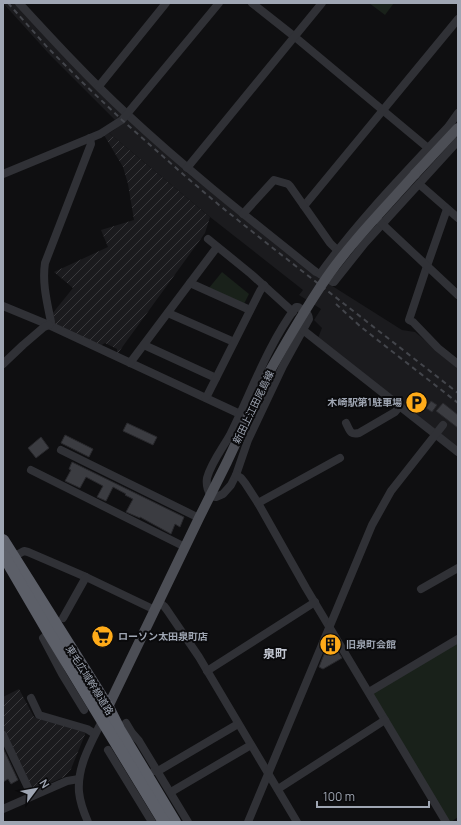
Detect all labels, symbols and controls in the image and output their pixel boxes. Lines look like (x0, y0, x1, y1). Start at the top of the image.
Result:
street label: 新田上江田尾島線 (229, 368, 277, 446)
parking icon: 木崎駅第1駐車場 (404, 389, 430, 415)
place label: 木崎駅第1駐車場 (327, 395, 402, 409)
supermarket icon: ローソン太田泉町店 (89, 623, 115, 649)
place label: ローソン太田泉町店 (118, 629, 208, 643)
building icon: 旧泉町会館 (318, 631, 344, 657)
place label: 旧泉町会館 (346, 637, 396, 651)
street label: 東毛広域幹線道路 (63, 642, 117, 718)
district label: 泉町 (263, 645, 287, 662)
north arrow (16, 769, 56, 809)
text: N (36, 776, 53, 791)
scale bar (317, 783, 429, 809)
text: 100 m (323, 788, 355, 805)

